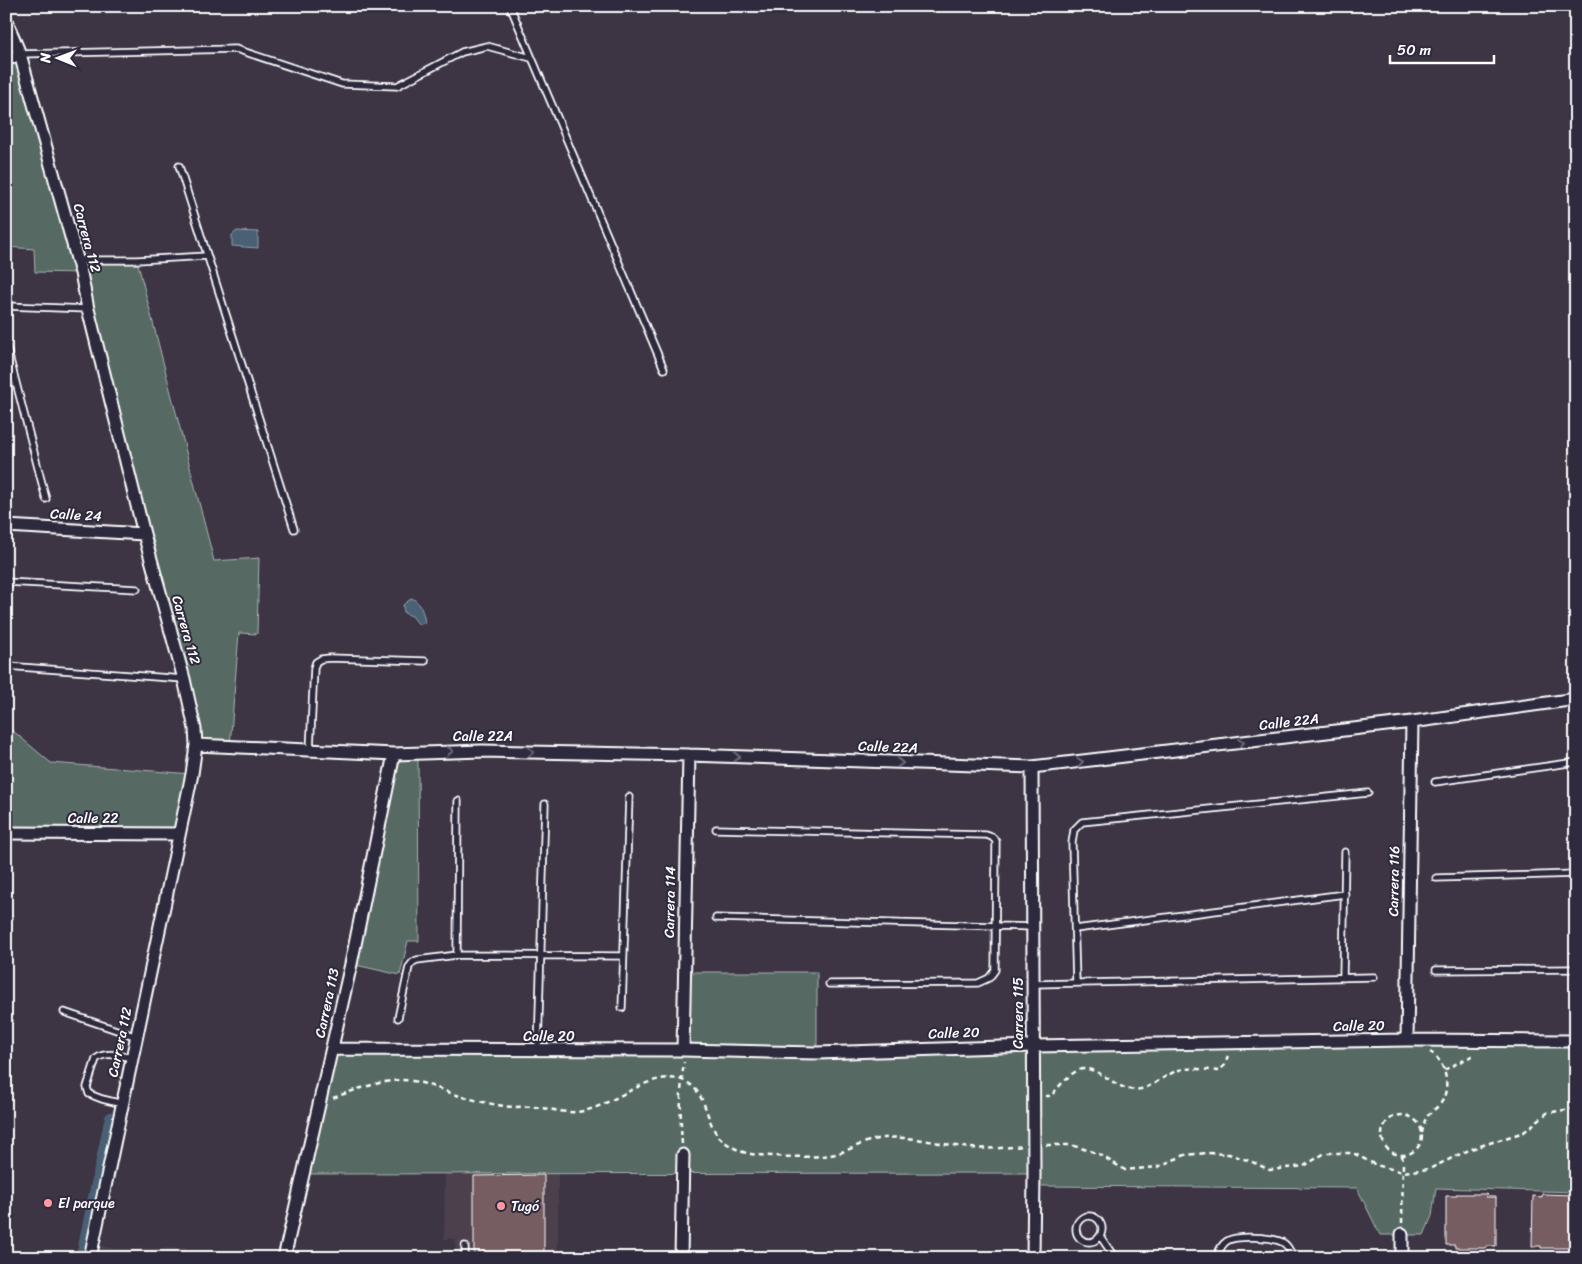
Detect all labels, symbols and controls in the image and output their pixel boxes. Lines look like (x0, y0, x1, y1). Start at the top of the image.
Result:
north arrow (32, 32, 82, 82)
scale bar (1390, 32, 1493, 64)
text: 50 m (1397, 37, 1432, 63)
text: N (33, 52, 58, 64)
street label: Carrera 112 (66, 200, 108, 276)
street label: Calle 24 (50, 501, 103, 529)
street label: Carrera 112 (164, 592, 208, 668)
street label: Calle 22A (1258, 706, 1320, 738)
street label: Calle 22A (453, 724, 513, 749)
street label: Calle 22A (858, 733, 918, 761)
one-way arrow (1237, 738, 1246, 748)
one-way arrow (446, 746, 454, 757)
one-way arrow (527, 746, 535, 757)
one-way arrow (734, 752, 742, 762)
one-way arrow (896, 757, 904, 768)
one-way arrow (1076, 757, 1084, 768)
street label: Calle 22 (68, 806, 118, 831)
street label: Carrera 116 (1381, 845, 1407, 917)
street label: Carrera 114 (657, 866, 683, 938)
street label: Carrera 113 (307, 966, 347, 1040)
street label: Carrera 115 (1006, 977, 1031, 1049)
street label: Carrera 112 (100, 1005, 140, 1079)
street label: Calle 20 (1333, 1013, 1385, 1039)
street label: Calle 20 (928, 1020, 980, 1046)
street label: Calle 20 (523, 1024, 575, 1049)
place label: El parque (58, 1191, 115, 1216)
place label: Tugó (511, 1194, 540, 1219)
marker: El parque (42, 1197, 54, 1209)
marker: Tugó (495, 1200, 507, 1212)

